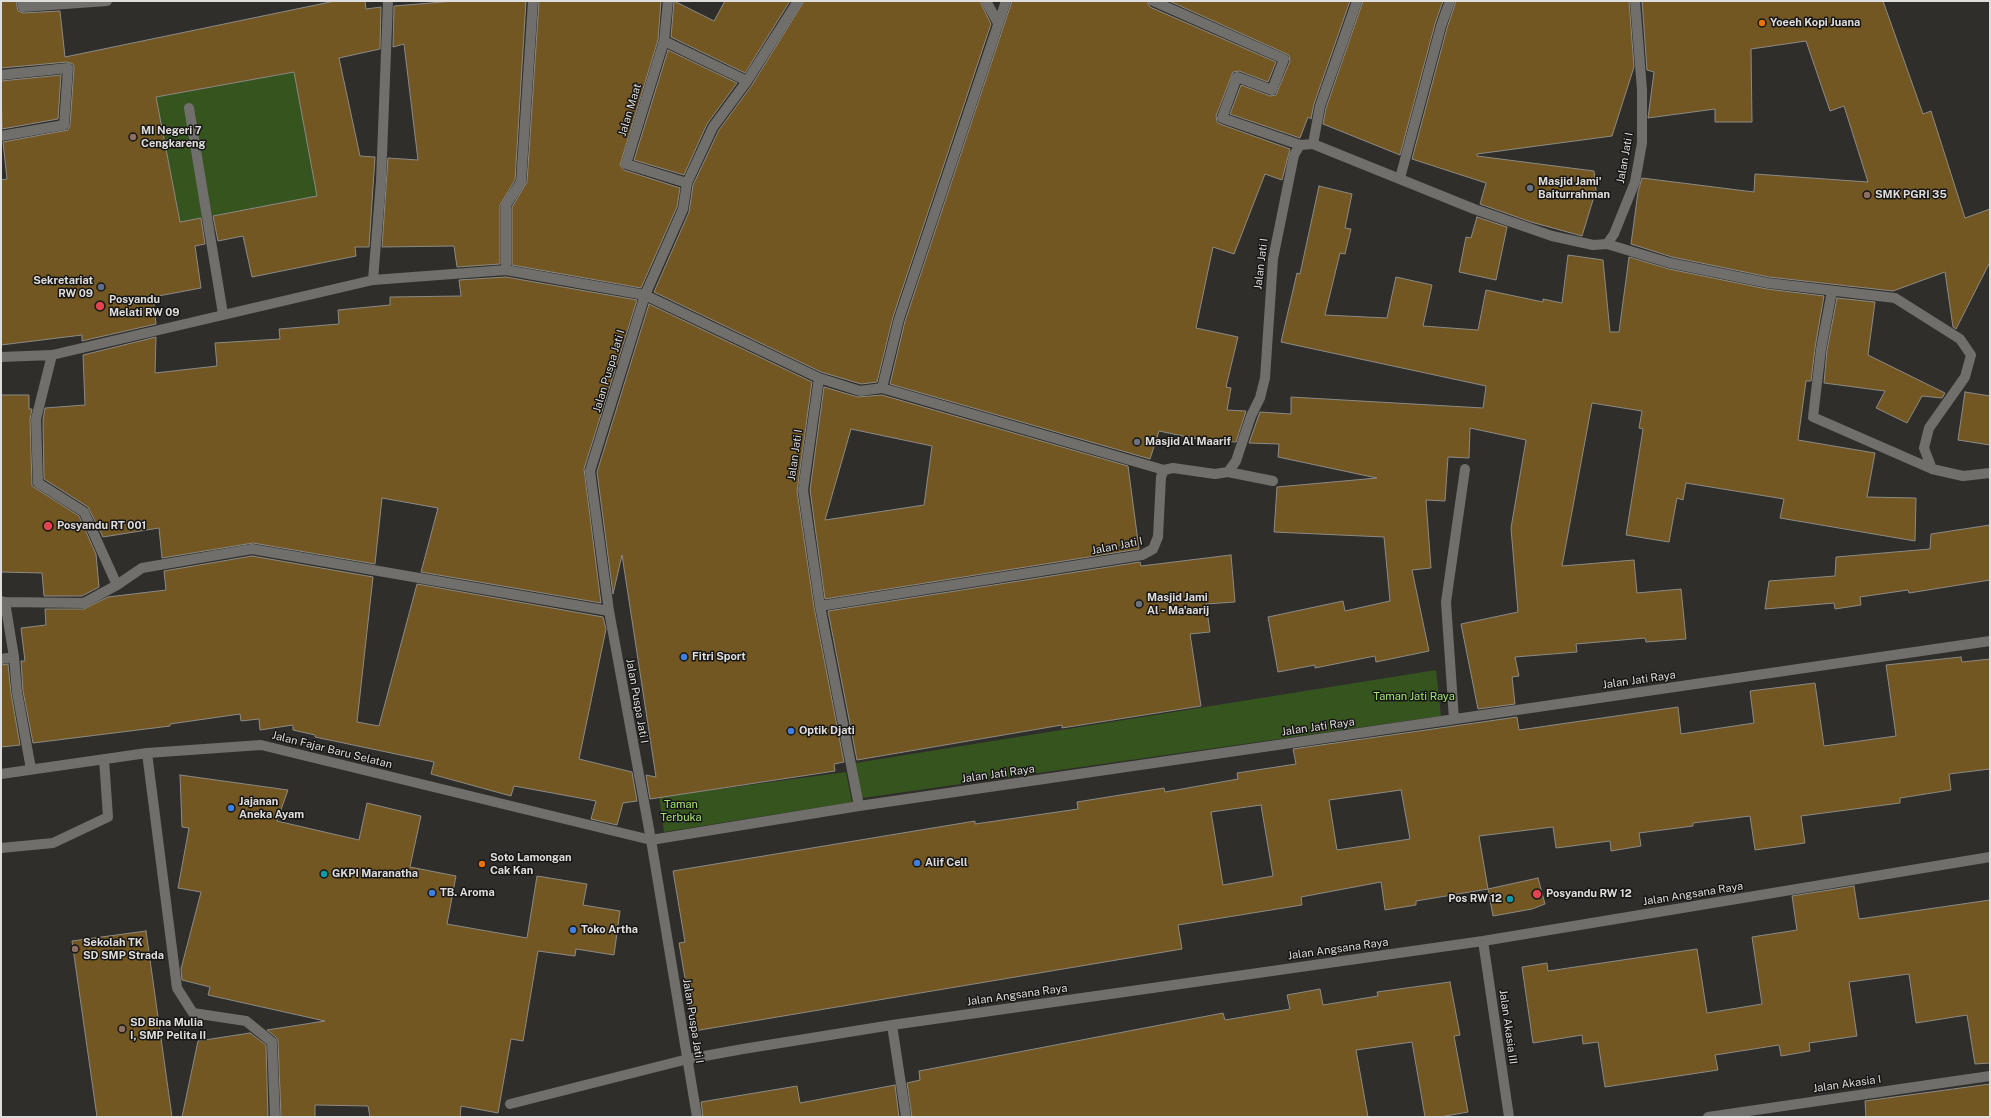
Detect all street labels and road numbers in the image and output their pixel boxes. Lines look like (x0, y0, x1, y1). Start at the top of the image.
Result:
street label: Jalan Maat (616, 82, 644, 138)
street label: Jalan Jati I (1614, 131, 1636, 185)
street label: Jalan Jati I (1251, 238, 1271, 290)
street label: Jalan Puspa Jati I (590, 328, 628, 414)
street label: Jalan Jati I (785, 429, 805, 481)
street label: Jalan Jati I (1090, 535, 1144, 557)
street label: Jalan Puspa Jati I (623, 658, 651, 744)
street label: Jalan Jati Raya (1602, 668, 1676, 692)
street label: Jalan Jati Raya (1281, 715, 1355, 739)
street label: Jalan Fajar Baru Selatan (271, 729, 393, 771)
street label: Jalan Jati Raya (961, 762, 1035, 786)
street label: Jalan Angsana Raya (1642, 880, 1744, 908)
street label: Jalan Angsana Raya (1287, 935, 1389, 963)
street label: Jalan Puspa Jati I (680, 978, 706, 1064)
street label: Jalan Angsana Raya (966, 981, 1068, 1009)
street label: Jalan Akasia III (1496, 989, 1520, 1065)
street label: Jalan Akasia I (1812, 1073, 1882, 1095)

